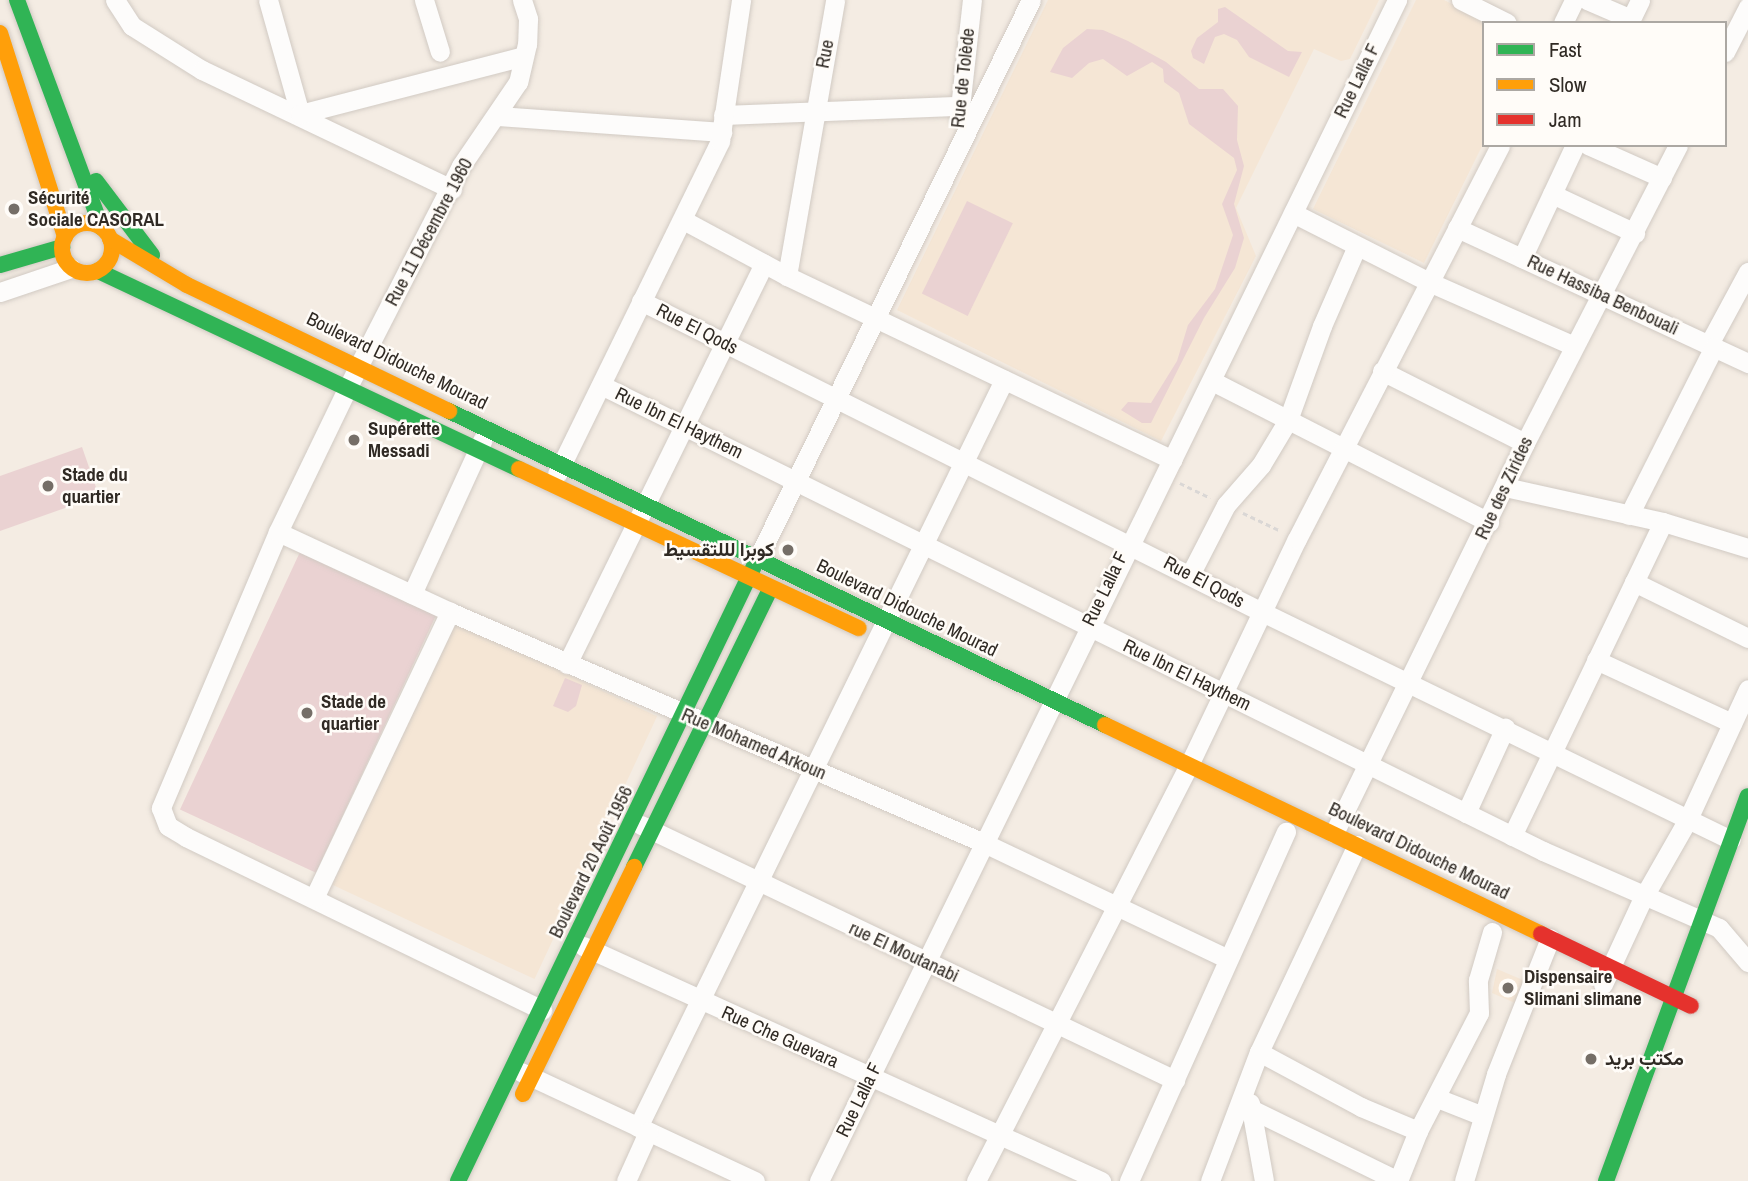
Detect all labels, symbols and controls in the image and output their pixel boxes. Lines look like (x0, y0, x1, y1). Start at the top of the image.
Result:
legend (1482, 21, 1727, 147)
street label: Rue de Tolède (946, 27, 980, 129)
text: Fast (1549, 35, 1582, 64)
street label: Rue (811, 38, 839, 70)
street label: Rue Lalla F (1329, 40, 1385, 122)
text: Slow (1549, 70, 1586, 99)
text: Jam (1549, 105, 1582, 134)
street label: Rue 11 Décembre 1960 (380, 154, 478, 310)
place label: Sécurité Sociale CASORAL (28, 187, 164, 231)
marker: Sécurité Sociale CASORAL (6, 201, 22, 217)
street label: Rue Hassiba Benbouali (1524, 250, 1682, 340)
street label: Rue El Qods (652, 299, 742, 359)
street label: Boulevard Didouche Mourad (303, 307, 491, 415)
street label: Rue Ibn El Haythem (611, 382, 747, 464)
place label: Supérette Messadi (368, 418, 440, 462)
marker: Supérette Messadi (346, 432, 362, 448)
street label: Rue des Zirides (1470, 433, 1538, 543)
place label: Stade du quartier (62, 464, 128, 508)
marker: Stade du quartier (40, 478, 56, 494)
place label: كوبرا لللتقسيط (663, 539, 774, 561)
marker: كوبرا لللتقسيط (780, 542, 796, 558)
street label: Rue Lalla F (1077, 548, 1133, 630)
street label: Rue El Qods (1160, 551, 1248, 613)
street label: Boulevard Didouche Mourad (813, 554, 1001, 662)
street label: Rue Ibn El Haythem (1119, 634, 1255, 716)
place label: Stade de quartier (321, 691, 386, 735)
street label: Rue Mohamed Arkoun (678, 703, 830, 785)
marker: Stade de quartier (299, 705, 315, 721)
street label: Boulevard 20 Août 1956 (544, 782, 638, 942)
street label: Boulevard Didouche Mourad (1325, 797, 1513, 905)
street label: rue El Moutanabi (845, 917, 963, 987)
place label: Dispensaire Slimani slimane (1524, 966, 1642, 1010)
marker: Dispensaire Slimani slimane (1498, 978, 1518, 998)
street label: Rue Che Guevara (718, 1001, 842, 1073)
place label: مكتب بريد (1605, 1048, 1684, 1070)
marker: مكتب بريد (1583, 1051, 1599, 1067)
street label: Rue Lalla F (831, 1059, 887, 1141)

